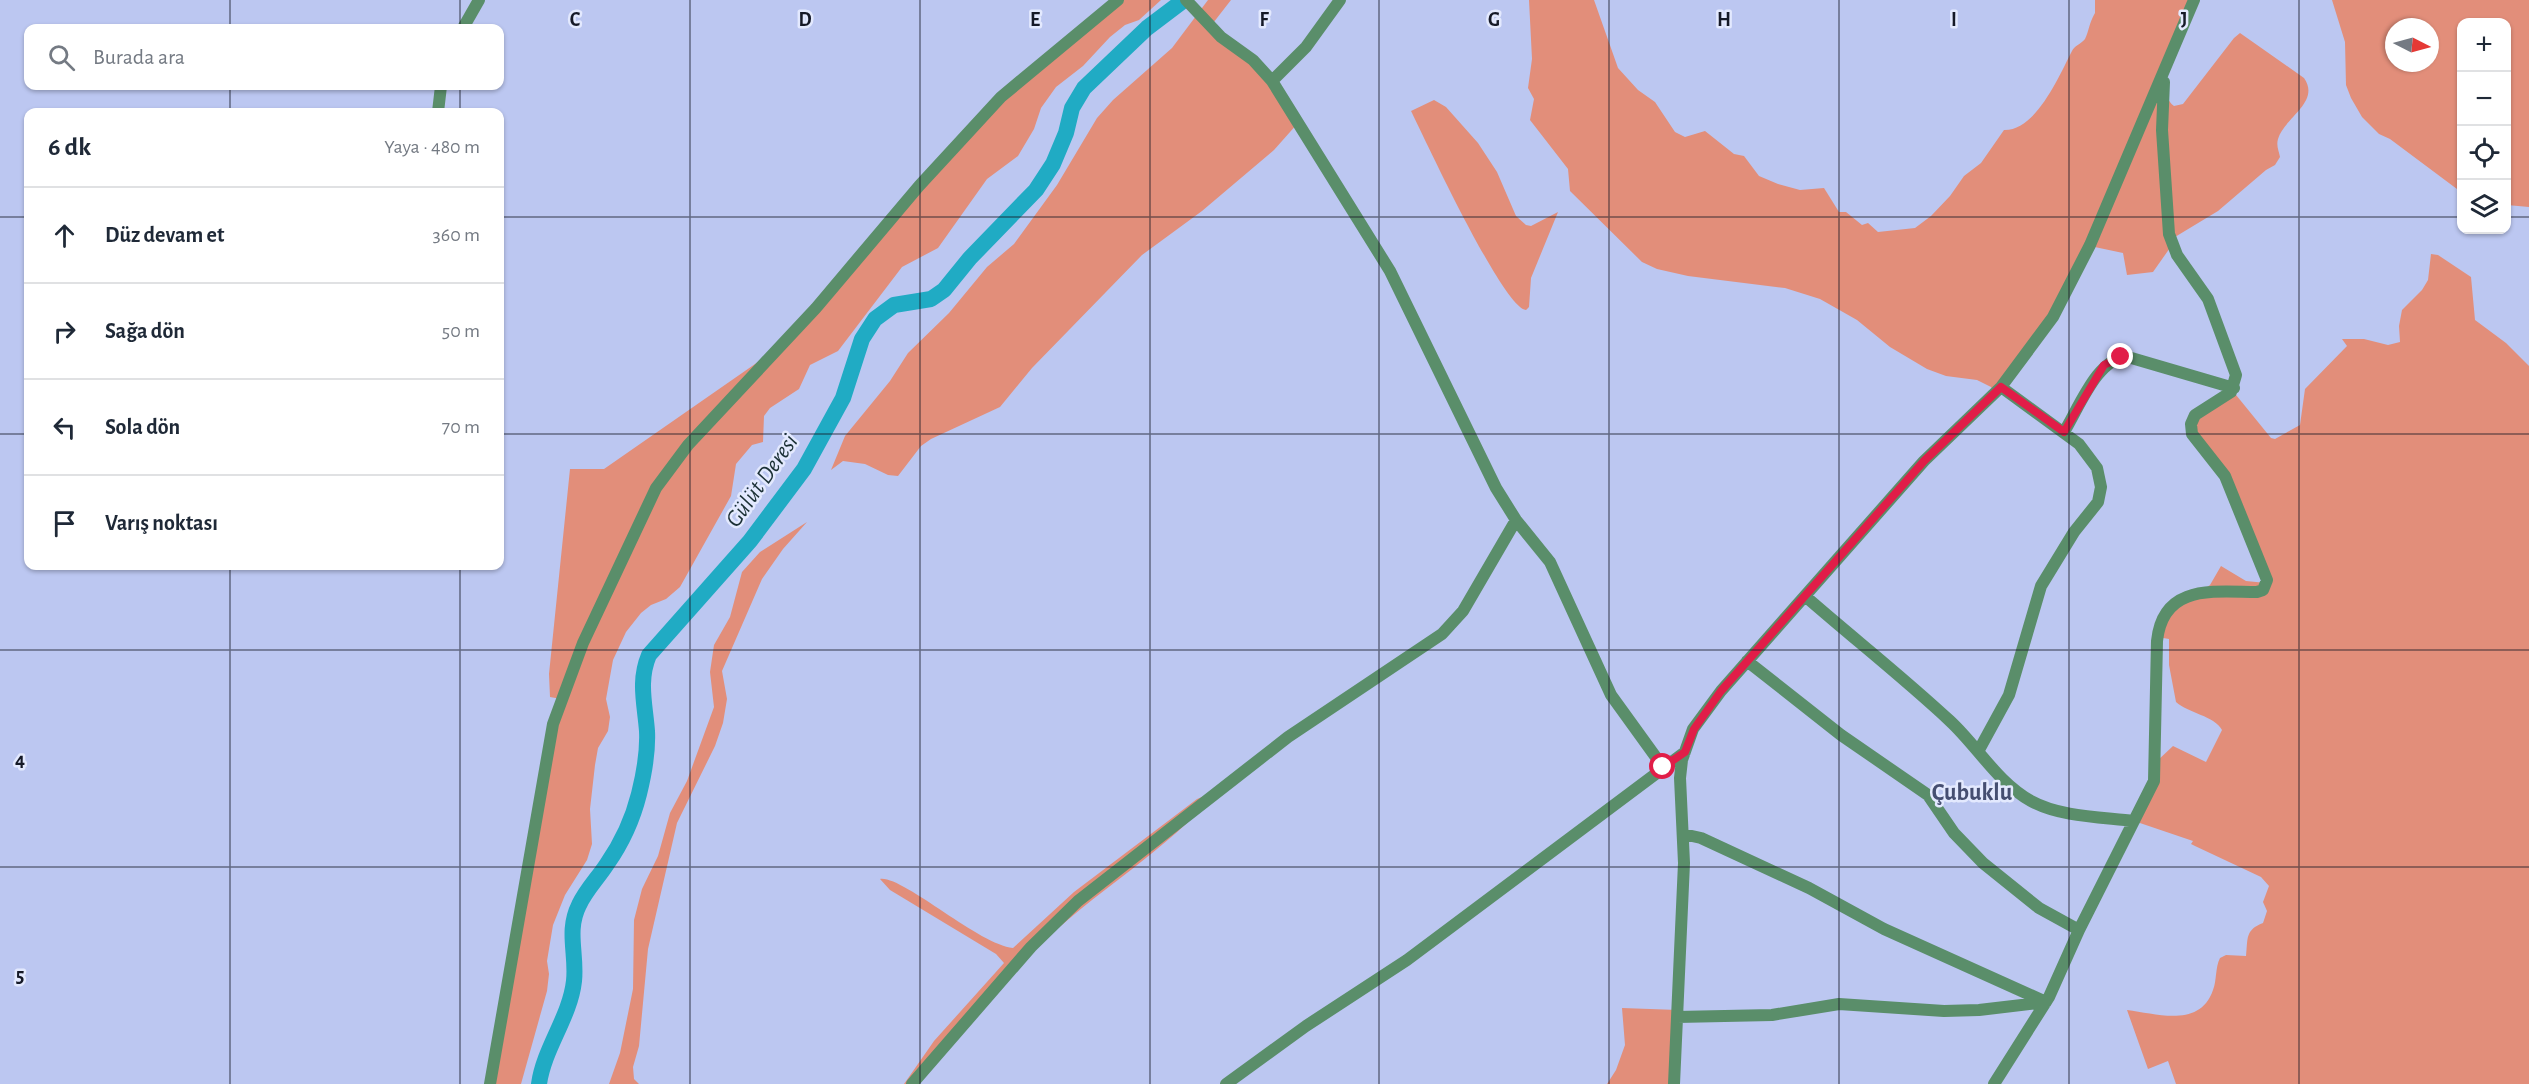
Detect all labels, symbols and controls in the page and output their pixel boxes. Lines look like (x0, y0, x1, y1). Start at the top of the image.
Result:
text: C (570, 10, 581, 30)
text: D (798, 10, 812, 30)
text: E (1030, 10, 1040, 30)
text: F (1259, 10, 1269, 30)
text: G (1488, 10, 1500, 30)
text: H (1717, 10, 1731, 30)
text: I (1951, 10, 1957, 30)
text: J (2181, 10, 2187, 30)
north arrow (2385, 18, 2439, 72)
map controls (2457, 18, 2511, 234)
button: + (2457, 18, 2511, 72)
search box (24, 24, 504, 90)
icon: search (45, 41, 78, 74)
text: Burada ara (93, 46, 185, 68)
button: − (2457, 72, 2511, 126)
button: locate (2457, 126, 2511, 180)
text: 6 dk (48, 134, 91, 160)
text: Yaya · 480 m (384, 137, 480, 157)
button: layers (2457, 180, 2511, 234)
icon: ahead (48, 219, 81, 252)
text: Düz devam et (105, 224, 224, 246)
text: 360 m (433, 225, 480, 245)
icon: right (48, 315, 81, 348)
text: Sağa dön (105, 320, 185, 342)
text: 50 m (442, 321, 480, 341)
route end (2107, 343, 2133, 369)
icon: left (48, 411, 81, 444)
text: Sola dön (105, 416, 180, 438)
text: 70 m (442, 417, 480, 437)
water label: Gülüt Deresi (721, 430, 803, 532)
icon: arrive (48, 507, 81, 540)
text: Varış noktası (105, 512, 218, 534)
text: 4 (15, 750, 25, 770)
route start (1649, 753, 1675, 779)
district label: Çubuklu (1932, 781, 2013, 805)
text: 5 (16, 966, 24, 986)

